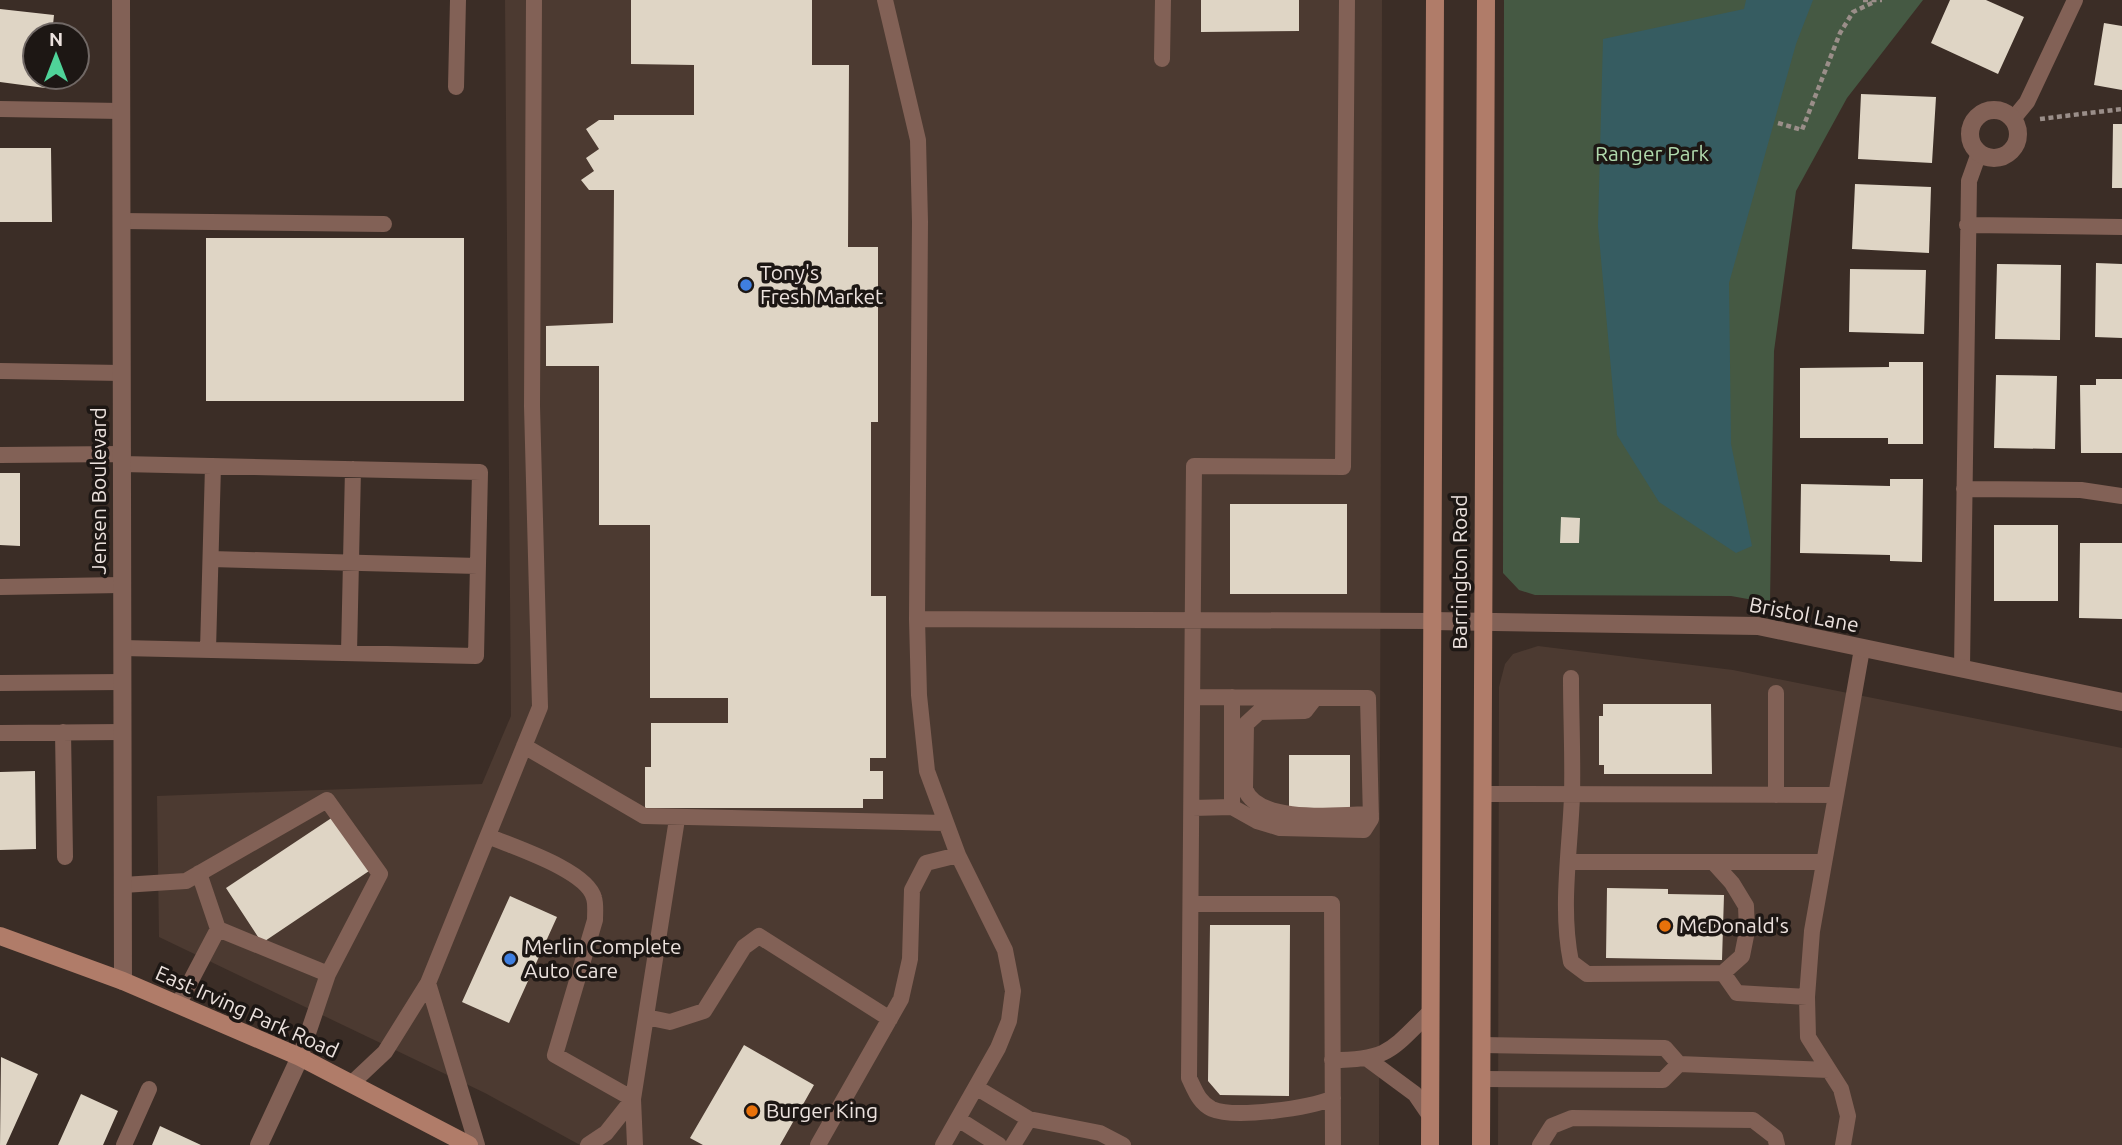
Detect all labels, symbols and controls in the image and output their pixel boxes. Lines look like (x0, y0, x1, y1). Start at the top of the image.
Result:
north arrow (21, 21, 91, 91)
text: N (49, 28, 63, 50)
park label: Ranger Park (1595, 141, 1709, 165)
place label: Tony's Fresh Market (760, 260, 883, 308)
marker: Tony's Fresh Market (738, 277, 754, 293)
street label: Jensen Boulevard (86, 407, 110, 575)
street label: Barrington Road (1447, 495, 1471, 649)
street label: Bristol Lane (1747, 592, 1861, 636)
place label: McDonald's (1679, 913, 1789, 937)
marker: McDonald's (1657, 918, 1673, 934)
place label: Merlin Complete Auto Care (524, 934, 682, 982)
marker: Merlin Complete Auto Care (502, 951, 518, 967)
street label: East Irving Park Road (152, 960, 343, 1062)
place label: Burger King (766, 1098, 878, 1122)
marker: Burger King (744, 1103, 760, 1119)

